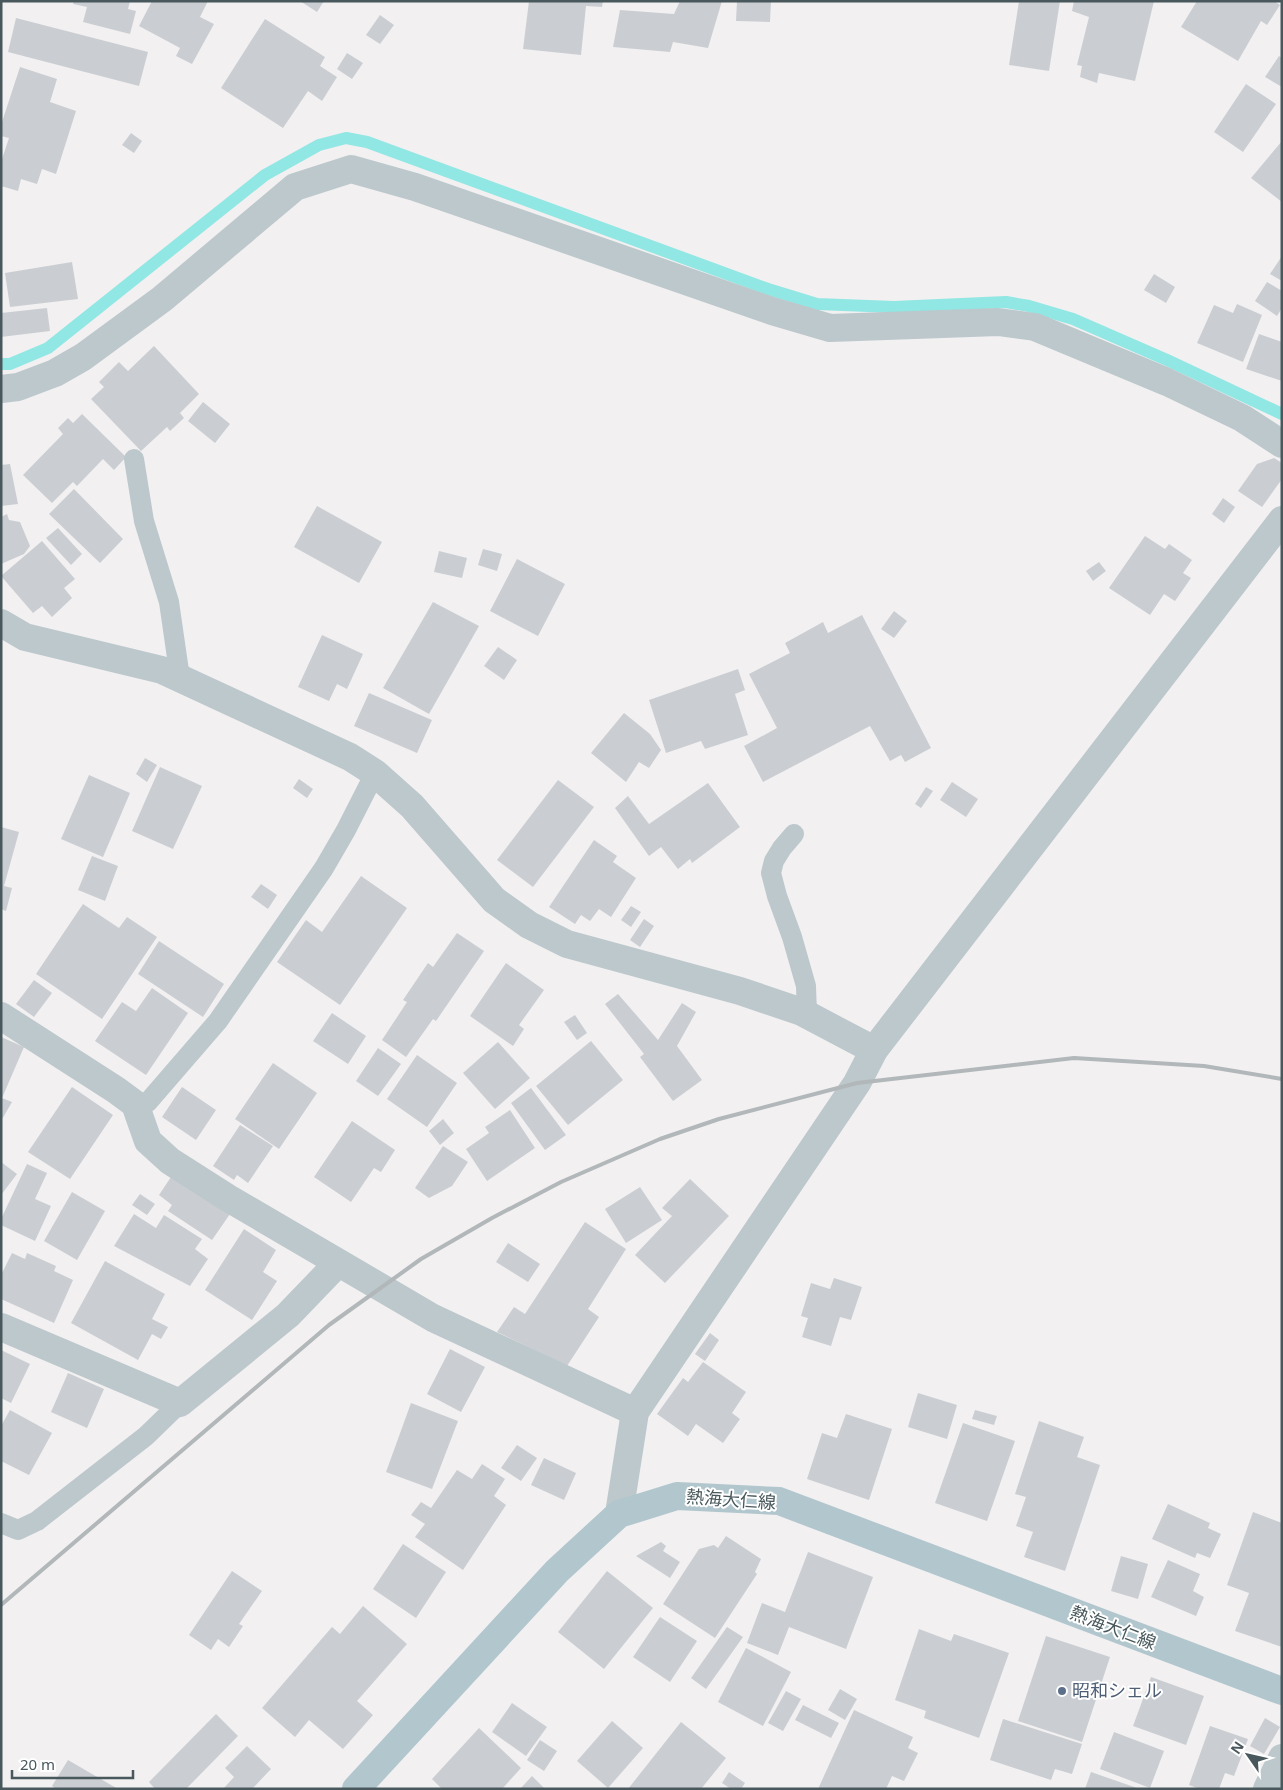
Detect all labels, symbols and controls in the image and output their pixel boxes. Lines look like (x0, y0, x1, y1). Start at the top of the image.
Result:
street label: 熱海大仁線 (685, 1484, 777, 1514)
street label: 熱海大仁線 (1067, 1600, 1160, 1654)
place label: 昭和シェル (1072, 1678, 1162, 1702)
marker: 昭和シェル (1056, 1685, 1068, 1697)
north arrow (1223, 1730, 1273, 1780)
text: N (1226, 1737, 1248, 1757)
scale bar (12, 1748, 134, 1780)
text: 20 m (20, 1754, 55, 1774)

